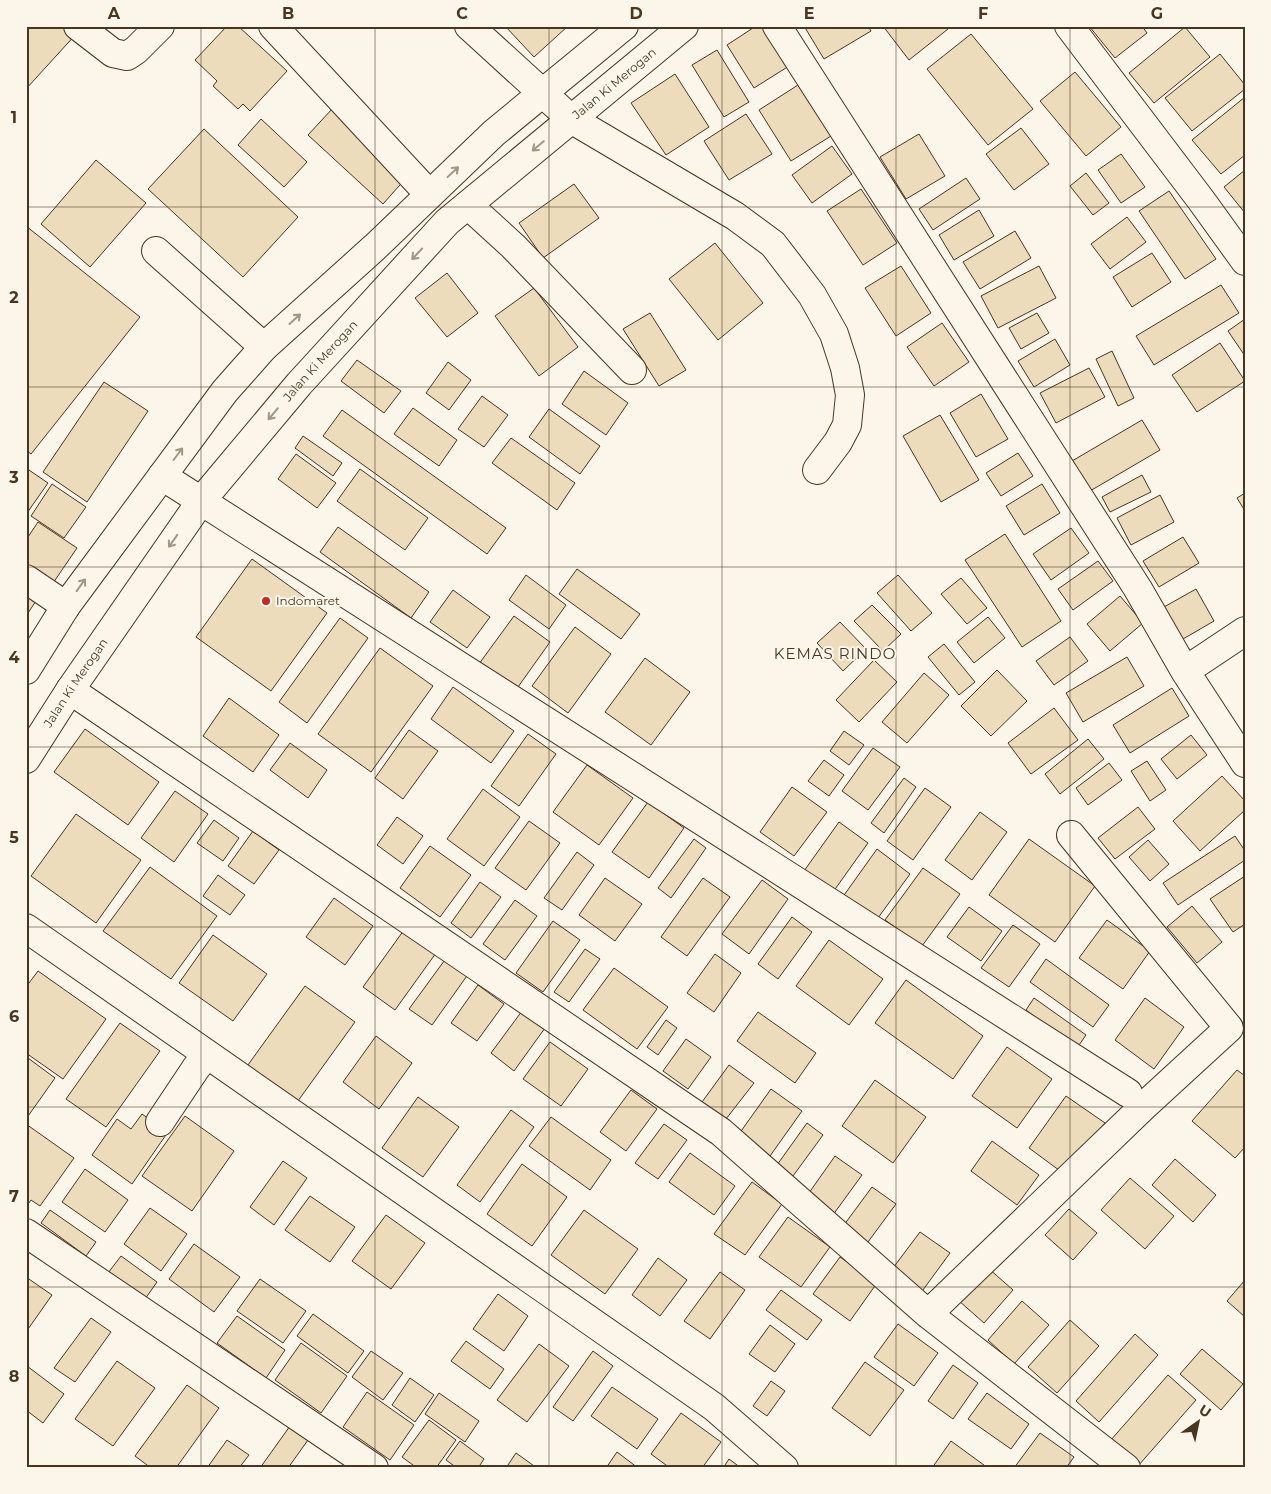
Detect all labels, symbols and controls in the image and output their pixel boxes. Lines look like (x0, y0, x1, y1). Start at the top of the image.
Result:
text: A (107, 4, 121, 23)
text: B (282, 4, 294, 23)
text: C (456, 4, 468, 23)
text: D (629, 4, 643, 23)
text: E (804, 4, 814, 23)
text: F (978, 4, 988, 23)
text: G (1151, 4, 1163, 23)
street label: Jalan Ki Merogan (568, 44, 659, 123)
text: 1 (11, 108, 17, 127)
one-way arrow (532, 141, 545, 152)
one-way arrow (446, 166, 459, 178)
one-way arrow (411, 248, 423, 261)
text: 2 (9, 288, 19, 307)
one-way arrow (289, 313, 302, 324)
street label: Jalan Ki Merogan (279, 317, 361, 405)
one-way arrow (268, 407, 279, 420)
one-way arrow (173, 447, 183, 461)
text: 3 (8, 468, 19, 487)
one-way arrow (168, 534, 178, 548)
one-way arrow (76, 578, 86, 592)
place label: Indomaret (276, 593, 340, 608)
marker: Indomaret (260, 595, 272, 607)
street label: Jalan Ki Merogan (40, 635, 111, 731)
district label: KEMAS RINDO (774, 644, 896, 663)
text: 4 (8, 648, 20, 667)
text: 5 (9, 828, 19, 847)
text: 6 (9, 1007, 19, 1026)
text: 7 (9, 1187, 19, 1206)
text: 8 (9, 1367, 19, 1386)
north arrow (1174, 1396, 1224, 1446)
text: U (1196, 1401, 1215, 1422)

